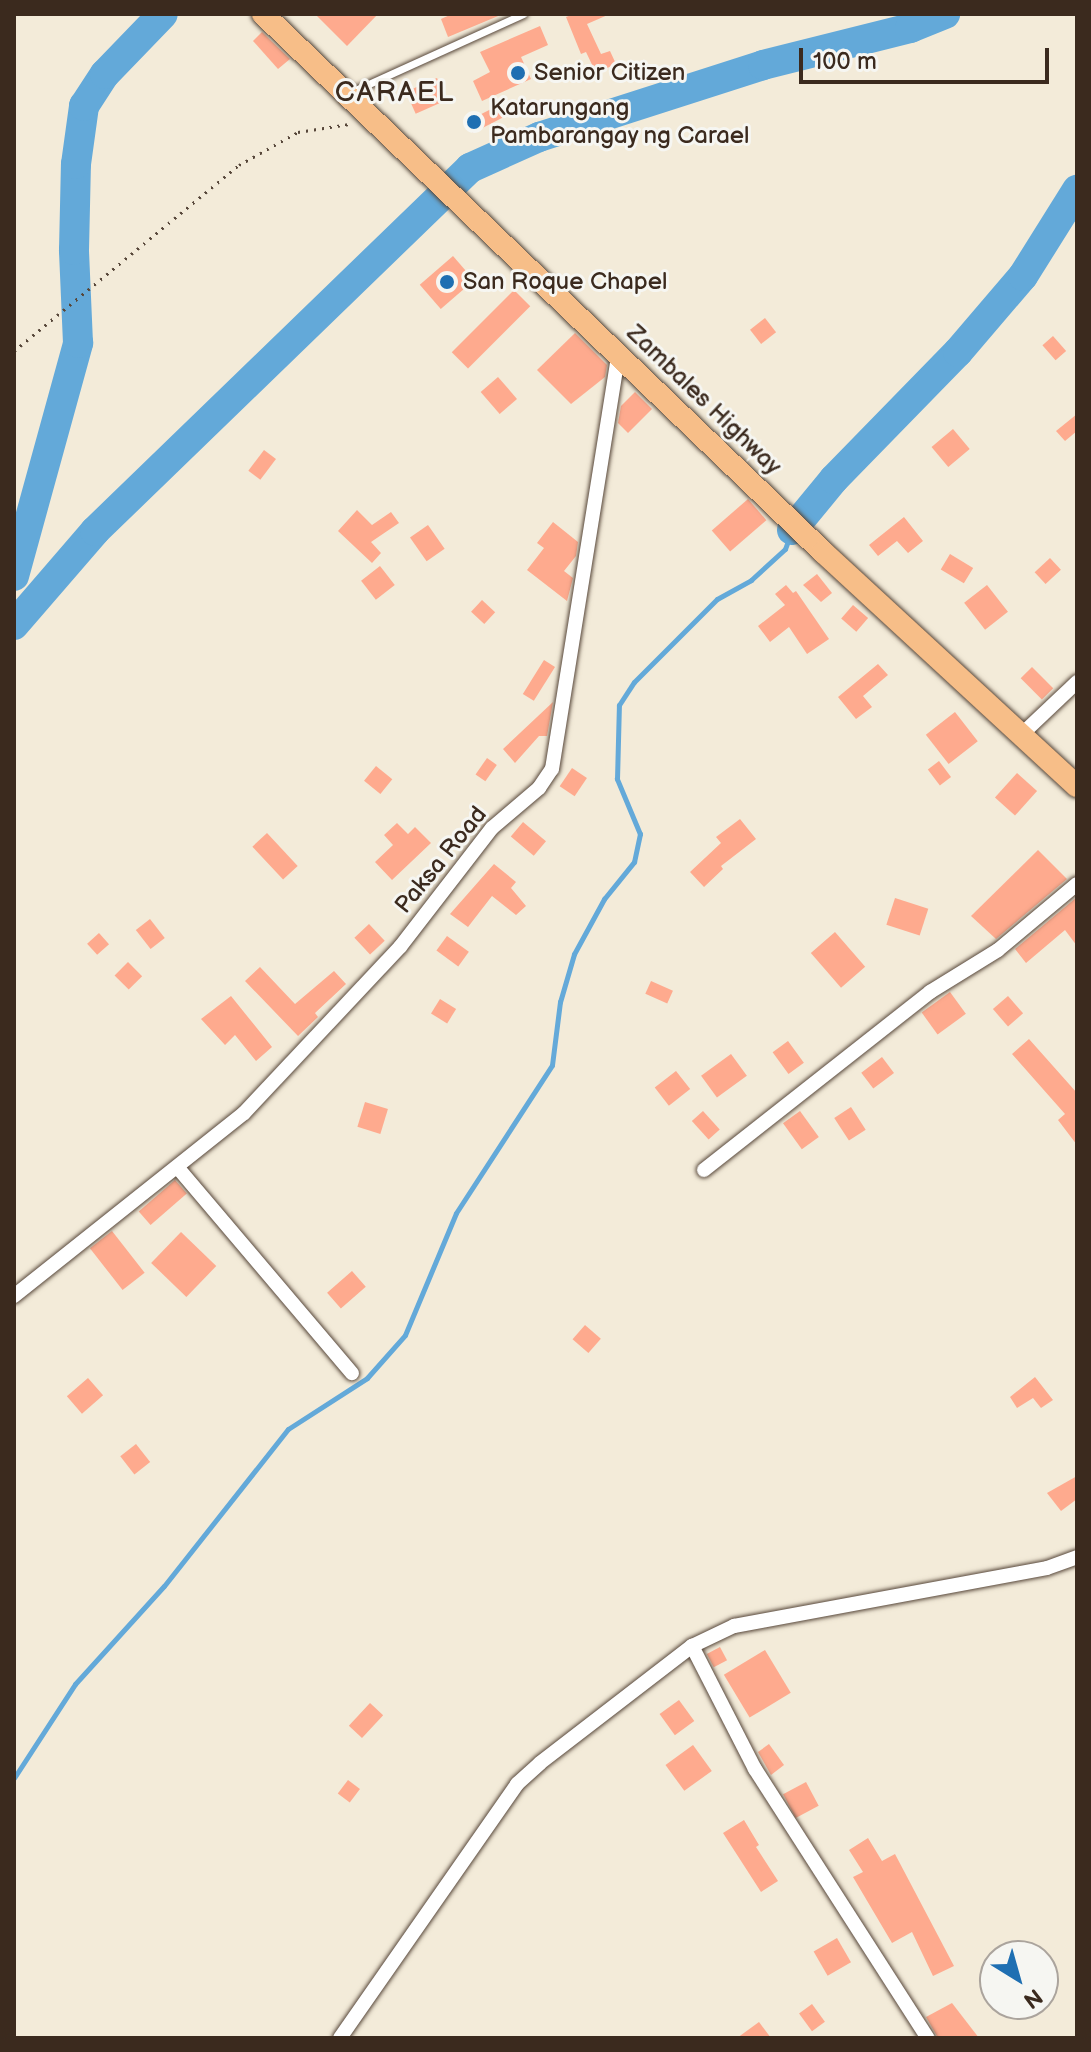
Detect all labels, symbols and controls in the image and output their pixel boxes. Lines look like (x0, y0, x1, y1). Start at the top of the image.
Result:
scale bar (803, 32, 1053, 82)
text: 100 m (813, 47, 877, 76)
place label: Senior Citizen (534, 59, 685, 87)
marker: Senior Citizen (509, 64, 527, 82)
district label: CARAEL (335, 76, 455, 110)
place label: Katarungang Pambarangay ng Carael (490, 94, 751, 150)
marker: Katarungang Pambarangay ng Carael (465, 113, 483, 131)
place label: San Roque Chapel (463, 268, 667, 296)
marker: San Roque Chapel (438, 273, 456, 291)
street label: Zambales Highway (621, 319, 787, 481)
street label: Paksa Road (389, 801, 493, 919)
north arrow (979, 1940, 1059, 2020)
text: N (1018, 1982, 1047, 2014)

